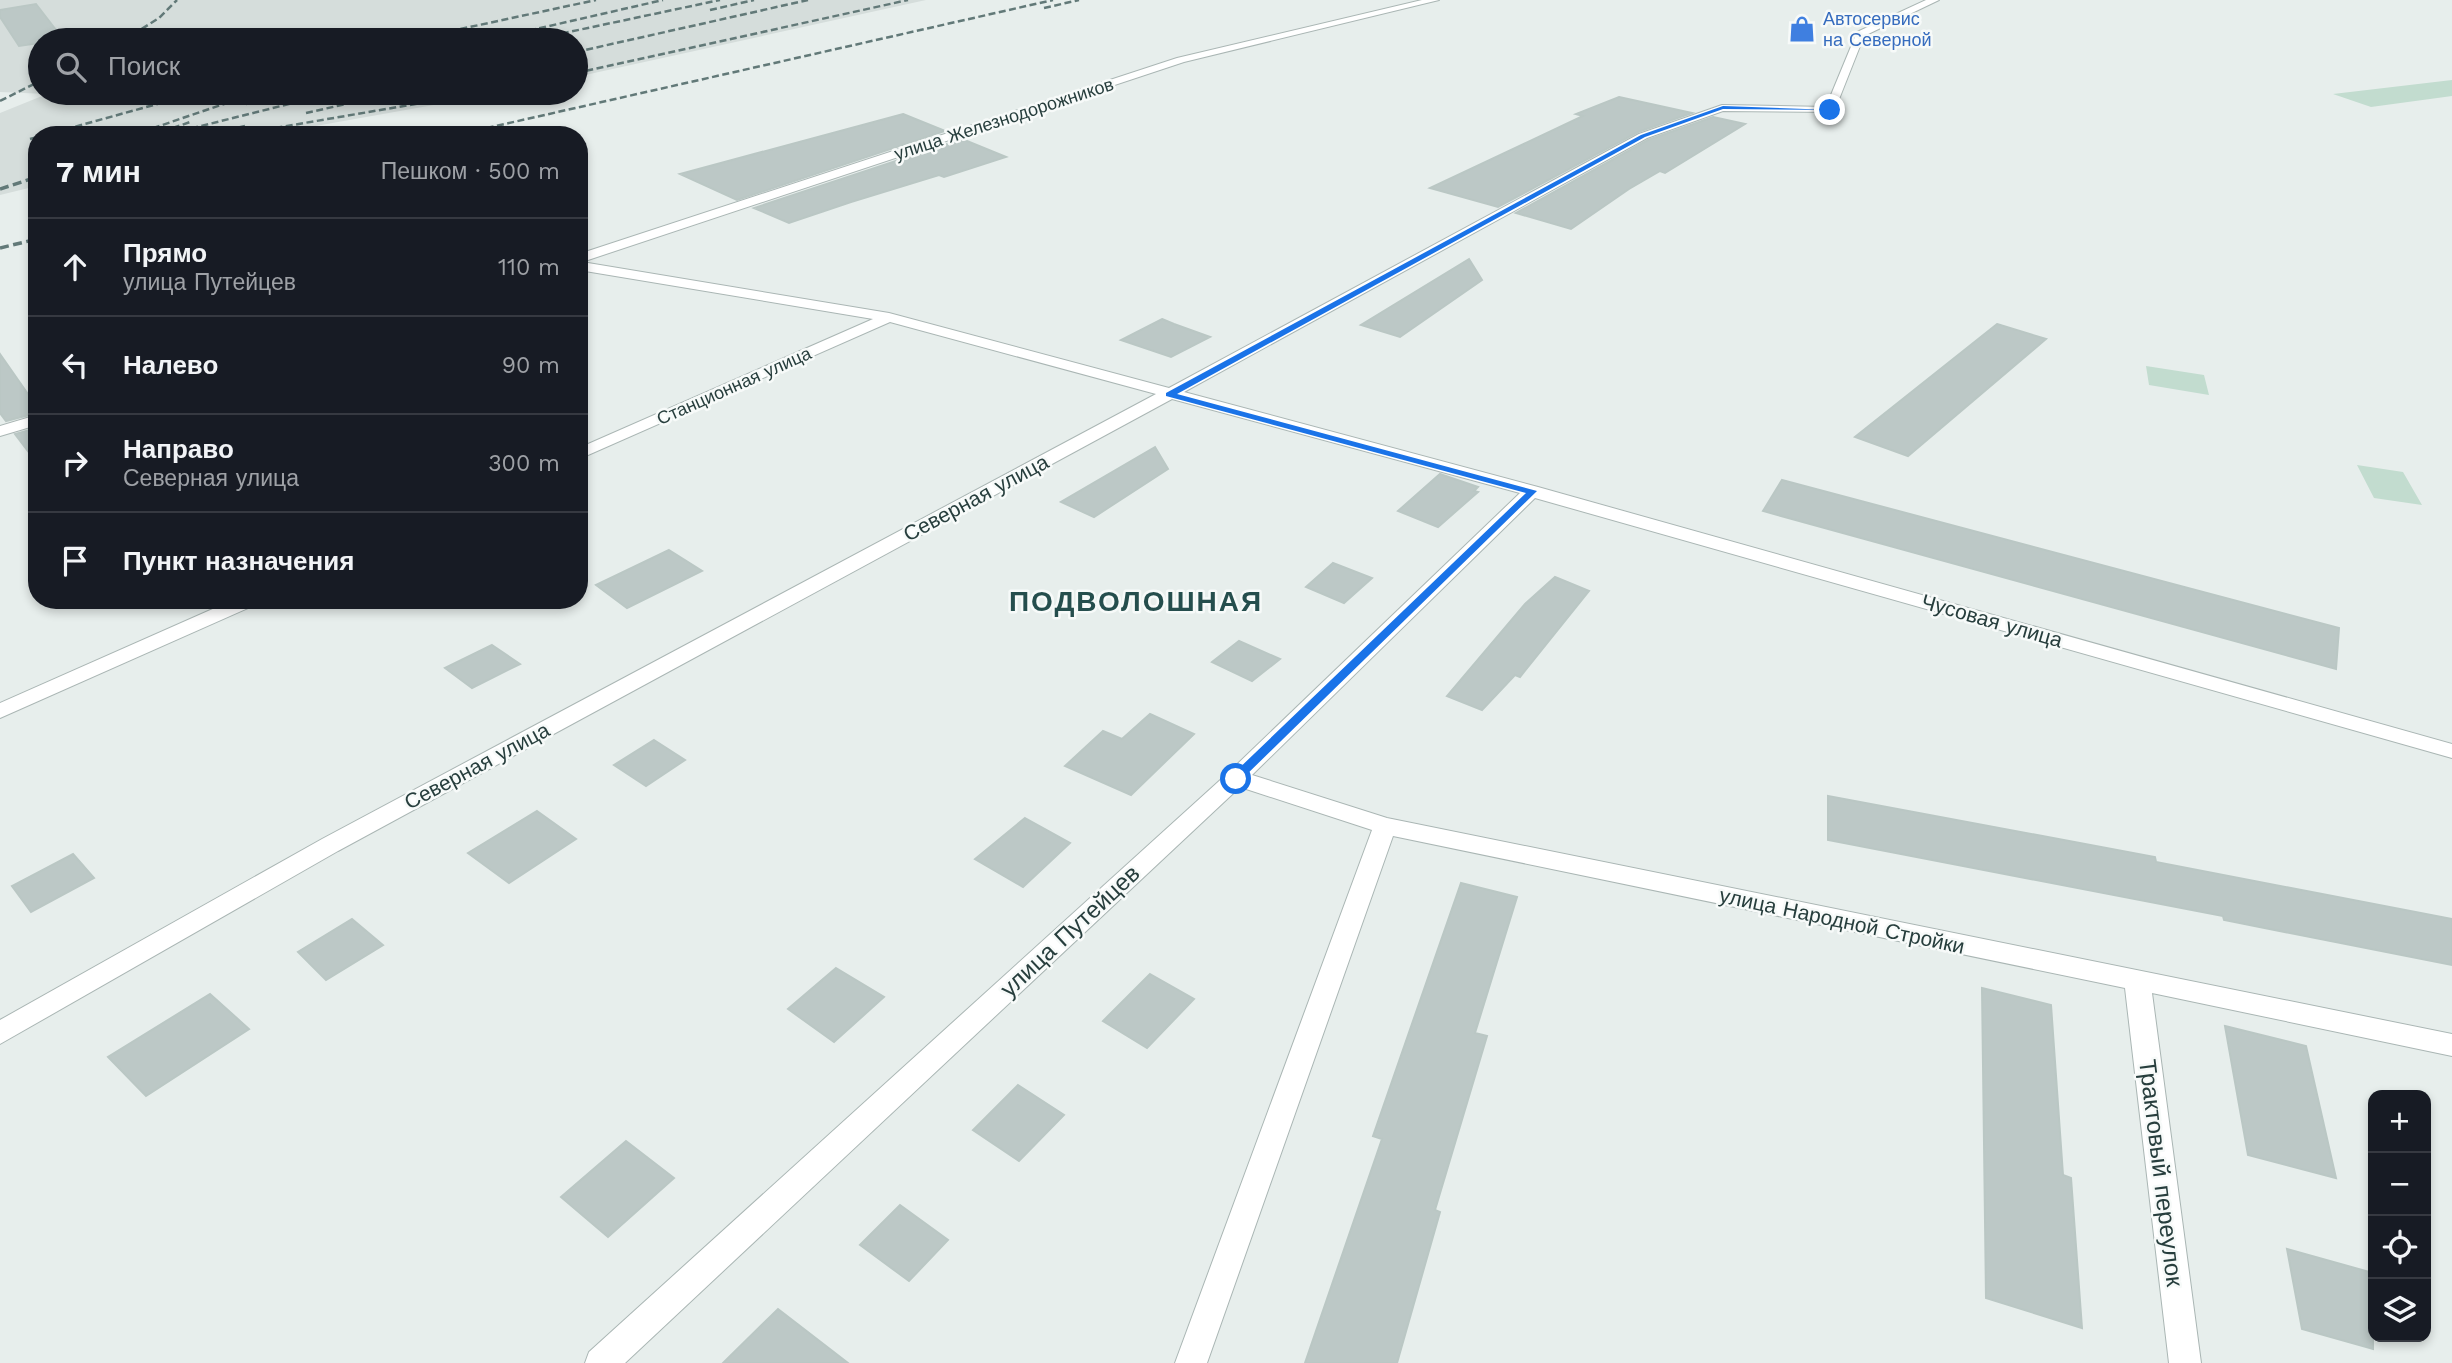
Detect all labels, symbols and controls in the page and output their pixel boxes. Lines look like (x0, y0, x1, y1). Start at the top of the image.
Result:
place label: Автосервис на Северной (1823, 8, 1932, 50)
shop icon: Автосервис на Северной (1787, 14, 1817, 44)
search box (28, 28, 588, 105)
icon: search (52, 48, 90, 86)
text: Поиск (108, 51, 180, 81)
street label: улица Железнодорожников (892, 73, 1116, 164)
route end (1814, 94, 1845, 125)
text: 7 мин (56, 154, 141, 189)
text: Пешком · 500 m (381, 158, 560, 185)
text: Прямо (123, 238, 207, 268)
icon: ahead (56, 248, 94, 286)
text: 110 m (498, 254, 560, 281)
text: улица Путейцев (123, 269, 296, 296)
street label: Станционная улица (653, 342, 815, 429)
icon: left (56, 346, 94, 384)
text: Налево (123, 350, 218, 380)
text: 90 m (502, 352, 560, 379)
text: Направо (123, 434, 234, 464)
icon: right (56, 444, 94, 482)
street label: Северная улица (899, 449, 1053, 546)
text: 300 m (488, 450, 560, 477)
text: Северная улица (123, 465, 299, 492)
icon: arrive (56, 542, 94, 580)
text: Пункт назначения (123, 546, 354, 576)
district label: ПОДВОЛОШНАЯ (1009, 585, 1263, 618)
street label: Чусовая улица (1919, 588, 2066, 653)
street label: Северная улица (400, 717, 554, 814)
route start (1220, 763, 1251, 794)
street label: улица Путейцев (994, 859, 1146, 1003)
street label: улица Народной Стройки (1717, 882, 1967, 959)
street label: Трактовый переулок (2133, 1058, 2189, 1289)
map controls (2368, 1090, 2431, 1342)
button: + (2368, 1090, 2431, 1153)
button: − (2368, 1153, 2431, 1216)
button: locate (2368, 1216, 2431, 1279)
button: layers (2368, 1279, 2431, 1342)

